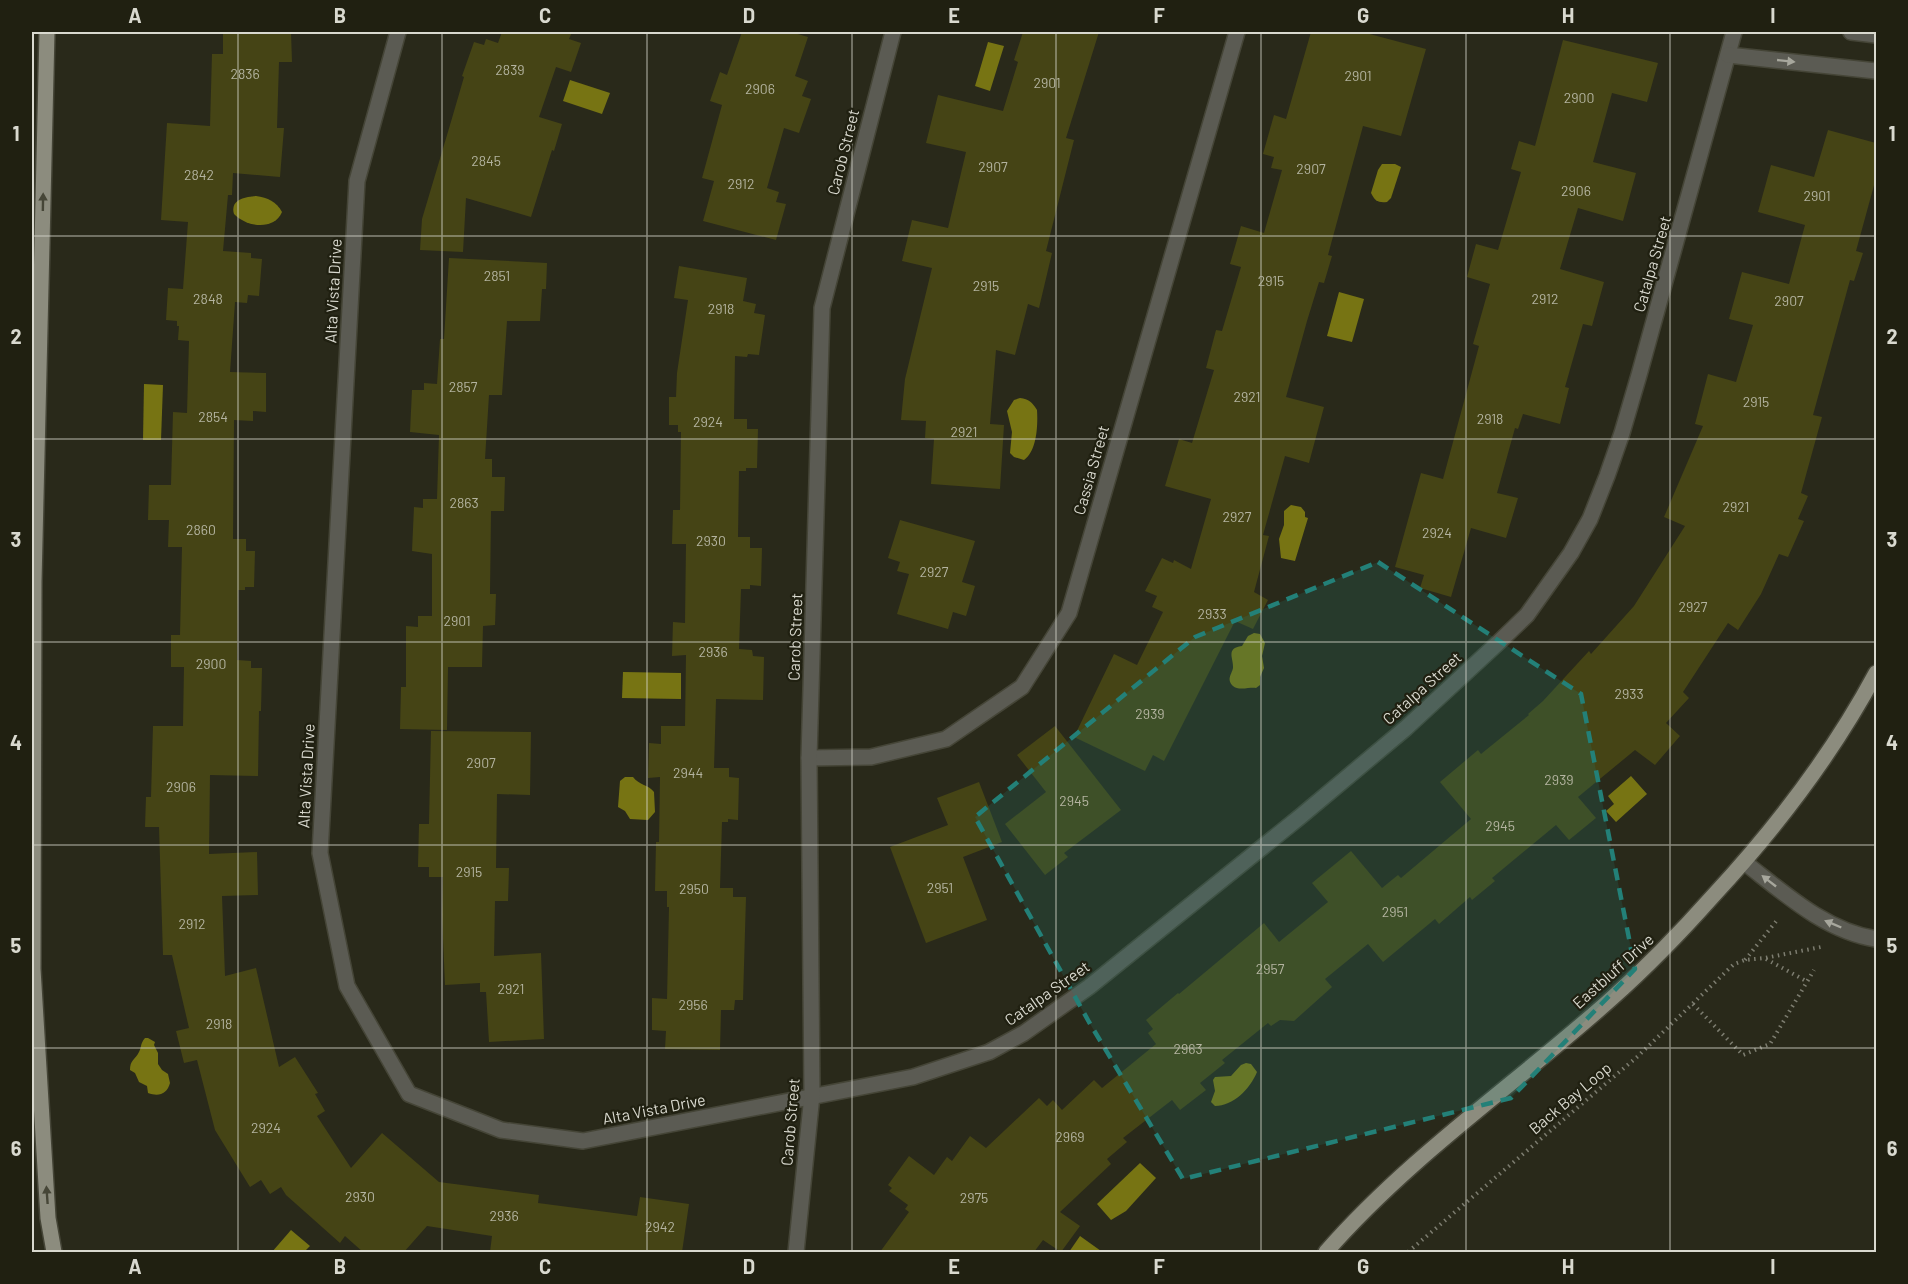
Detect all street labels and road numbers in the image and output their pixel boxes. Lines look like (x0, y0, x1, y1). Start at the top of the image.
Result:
street label: Carob Street (823, 107, 862, 197)
street label: Catalpa Street (1629, 214, 1674, 314)
street label: Alta Vista Drive (320, 238, 345, 344)
street label: Cassia Street (1069, 423, 1112, 517)
street label: Carob Street (783, 593, 806, 681)
street label: Catalpa Street (1378, 647, 1465, 728)
street label: Alta Vista Drive (293, 723, 318, 829)
street label: Eastbluff Drive (1568, 929, 1657, 1012)
street label: Catalpa Street (1001, 956, 1093, 1029)
street label: Back Bay Loop (1525, 1058, 1615, 1138)
street label: Carob Street (776, 1077, 803, 1167)
street label: Alta Vista Drive (601, 1089, 707, 1128)

